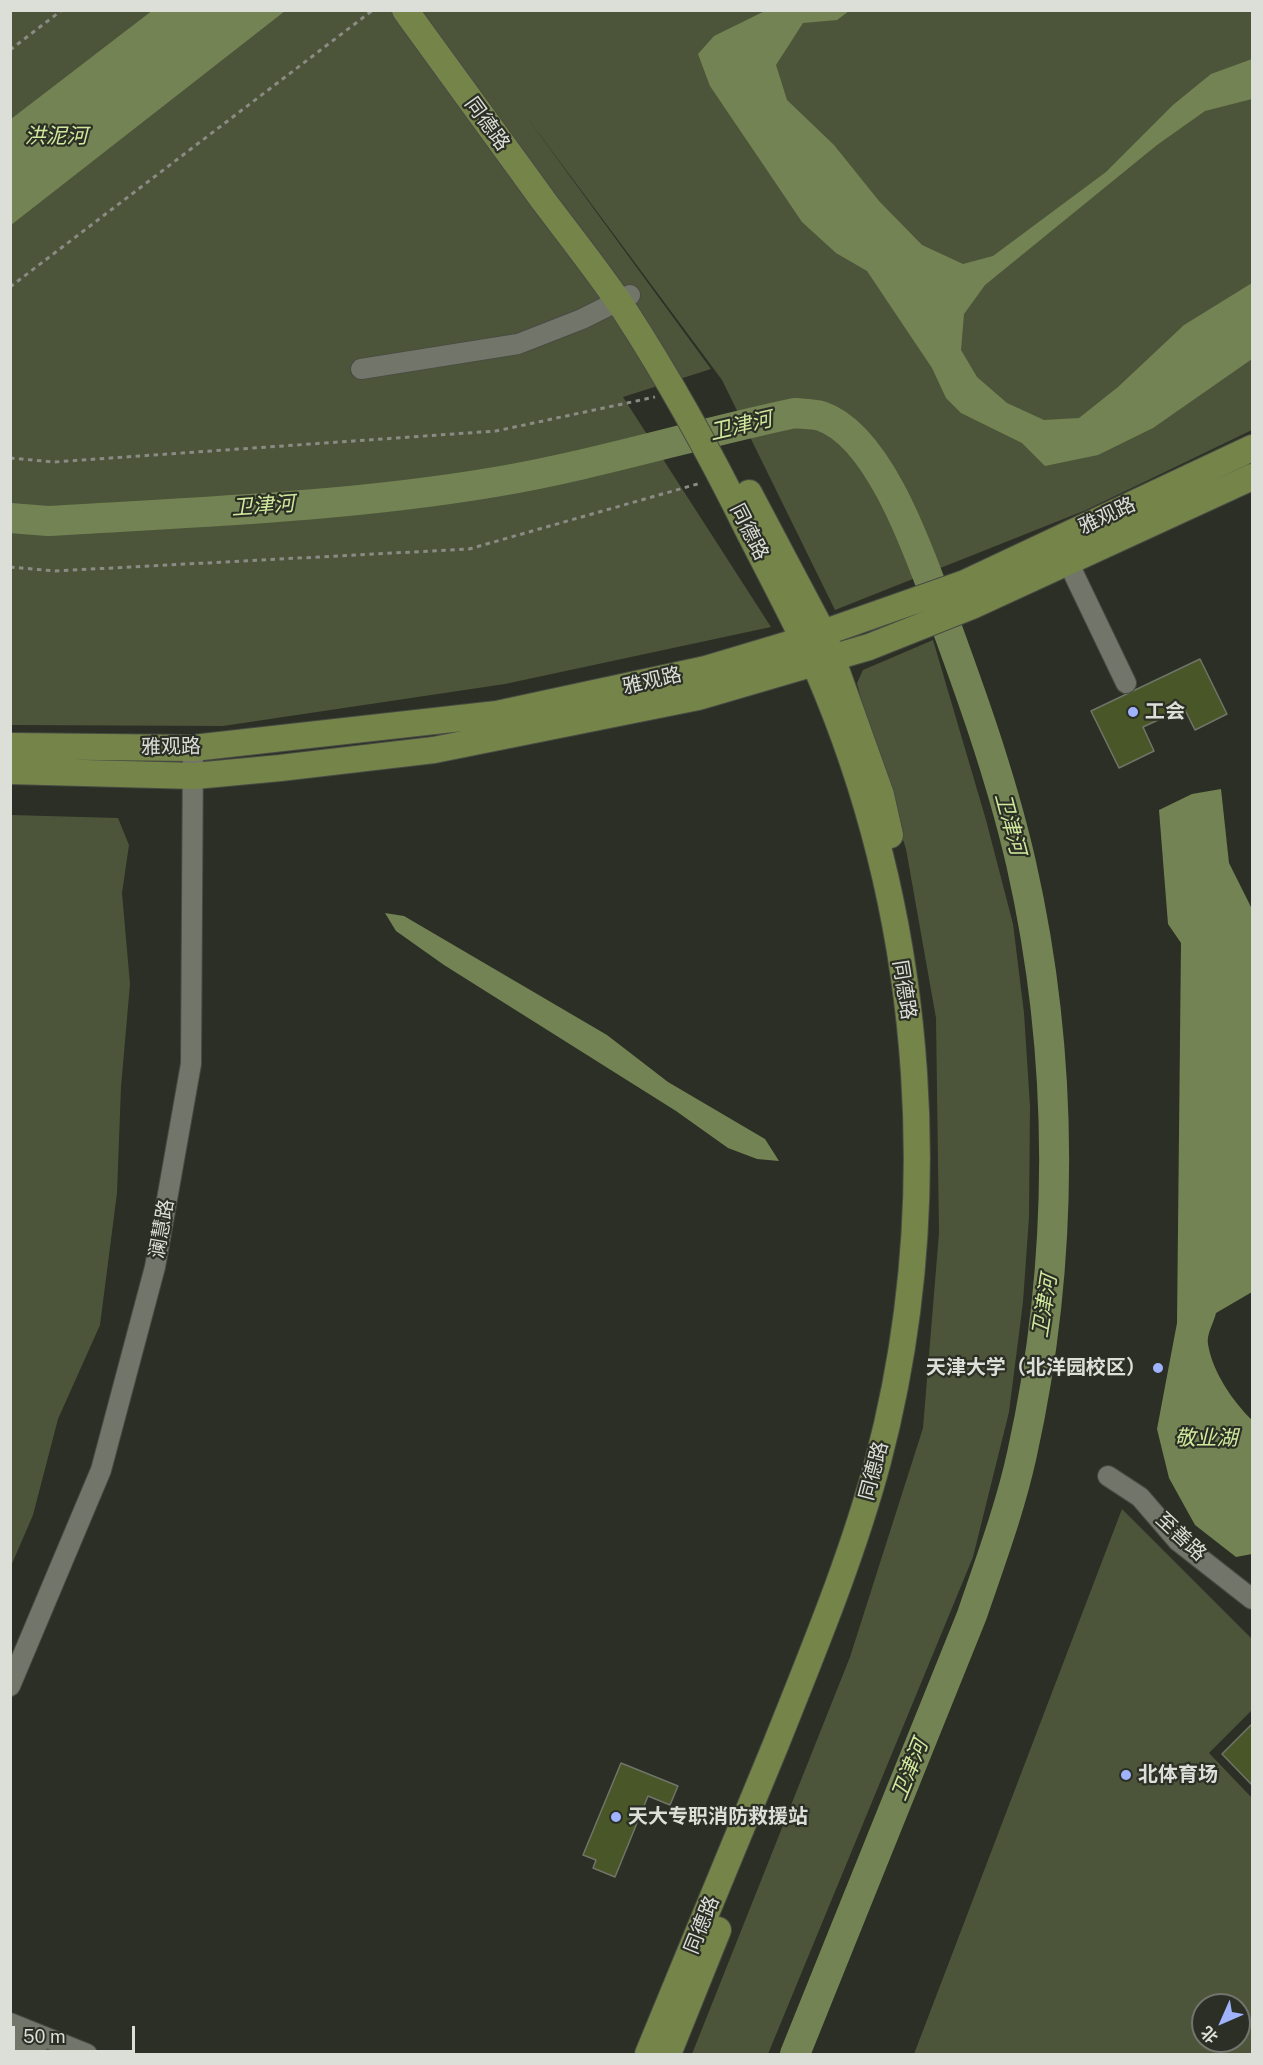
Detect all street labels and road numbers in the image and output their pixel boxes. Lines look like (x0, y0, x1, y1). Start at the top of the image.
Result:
street label: 同德路 (460, 93, 514, 155)
street label: 雅观路 (1075, 492, 1139, 540)
street label: 同德路 (725, 500, 773, 564)
street label: 雅观路 (620, 663, 684, 699)
street label: 雅观路 (141, 734, 201, 760)
street label: 同德路 (887, 958, 921, 1022)
street label: 澜慧路 (145, 1197, 179, 1261)
street label: 同德路 (855, 1439, 893, 1503)
street label: 至善路 (1151, 1508, 1211, 1566)
street label: 同德路 (680, 1893, 724, 1957)

